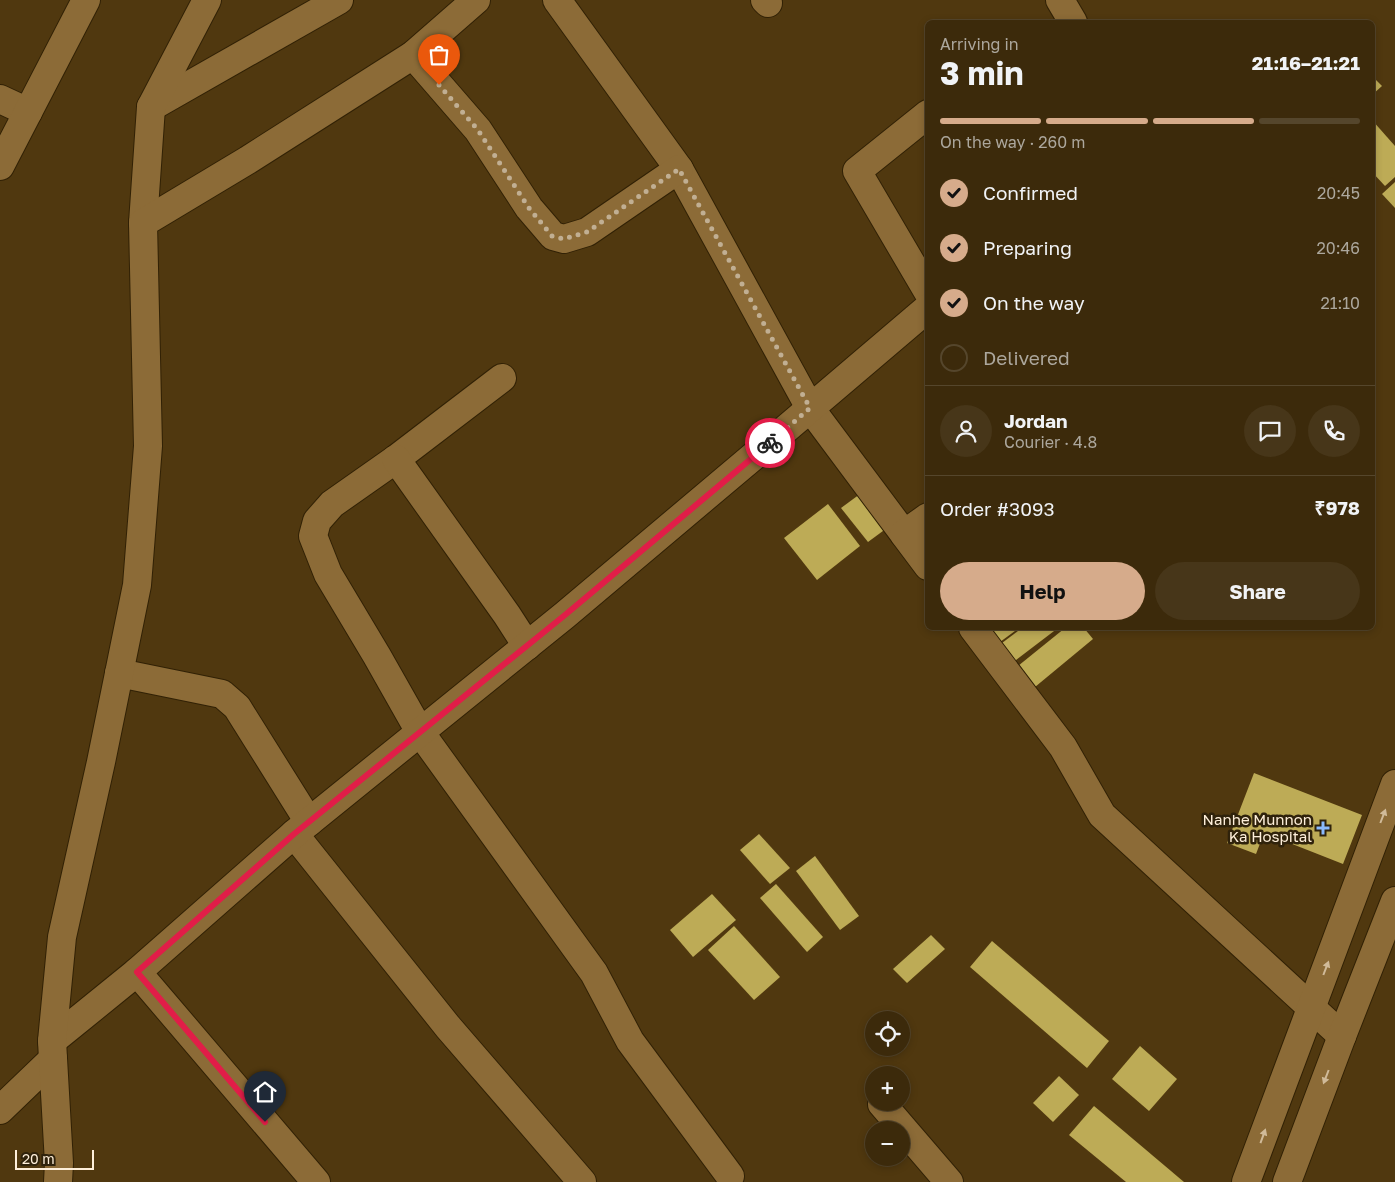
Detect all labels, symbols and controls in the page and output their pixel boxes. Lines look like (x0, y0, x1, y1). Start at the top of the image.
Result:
pin (418, 34, 460, 85)
text: Arriving in (940, 34, 1019, 54)
icon: bag (425, 41, 453, 69)
text: 21:16–21:21 (1252, 51, 1360, 74)
text: 3 min (940, 54, 1024, 92)
text: On the way · 260 m (940, 132, 1085, 152)
icon: check (940, 179, 968, 207)
text: Confirmed (983, 181, 1078, 204)
text: 20:45 (1317, 183, 1360, 203)
icon: check (940, 234, 968, 262)
text: Preparing (983, 236, 1072, 259)
text: 20:46 (1317, 238, 1360, 258)
icon: check (940, 289, 968, 317)
text: On the way (983, 291, 1085, 314)
text: 21:10 (1320, 293, 1360, 313)
text: Delivered (983, 346, 1070, 369)
button: person (940, 405, 992, 457)
button: chat (1244, 405, 1296, 457)
button: phone (1308, 405, 1360, 457)
text: Jordan (1004, 409, 1068, 432)
courier (745, 418, 795, 468)
icon: bike (756, 429, 784, 457)
text: Courier · 4.8 (1004, 432, 1097, 452)
text: ₹978 (1315, 496, 1360, 519)
text: Order #3093 (940, 497, 1055, 520)
button: Help (940, 562, 1145, 620)
button: Share (1155, 562, 1360, 620)
one-way arrow (1380, 808, 1387, 823)
place label: Nanhe Munnon Ka Hospital (1203, 810, 1312, 845)
marker: Nanhe Munnon Ka Hospital (1316, 821, 1330, 835)
one-way arrow (1323, 960, 1330, 975)
map controls (865, 1011, 910, 1166)
button: locate (865, 1011, 910, 1056)
button: + (865, 1066, 910, 1111)
one-way arrow (1322, 1069, 1330, 1084)
pin (244, 1071, 286, 1122)
icon: home (251, 1078, 279, 1106)
button: − (865, 1121, 910, 1166)
one-way arrow (1260, 1129, 1267, 1144)
scale bar (15, 1147, 94, 1170)
text: 20 m (22, 1150, 55, 1167)

